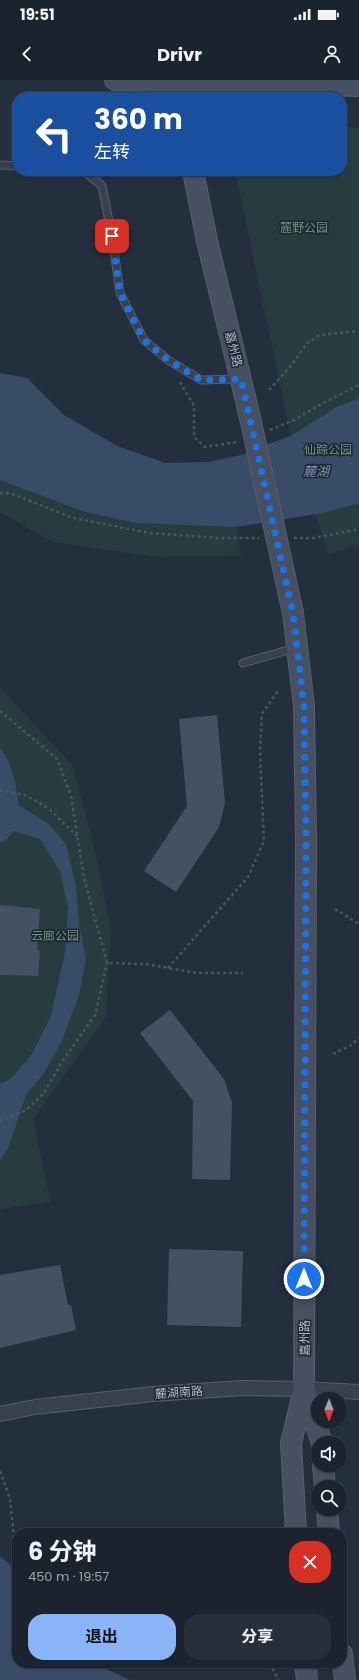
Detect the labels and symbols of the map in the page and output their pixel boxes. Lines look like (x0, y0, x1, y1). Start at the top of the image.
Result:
pin (95, 219, 129, 253)
park label: 麓野公园 (280, 219, 328, 236)
street label: 嘉州路 (221, 329, 247, 369)
park label: 仙踪公园 (304, 441, 352, 458)
water label: 麓湖 (303, 462, 331, 481)
park label: 云廊公园 (31, 927, 79, 944)
position arrow (283, 1258, 325, 1300)
street label: 嘉州路 (296, 1320, 313, 1356)
street label: 麓湖南路 (154, 1382, 204, 1402)
north arrow (311, 1392, 347, 1428)

